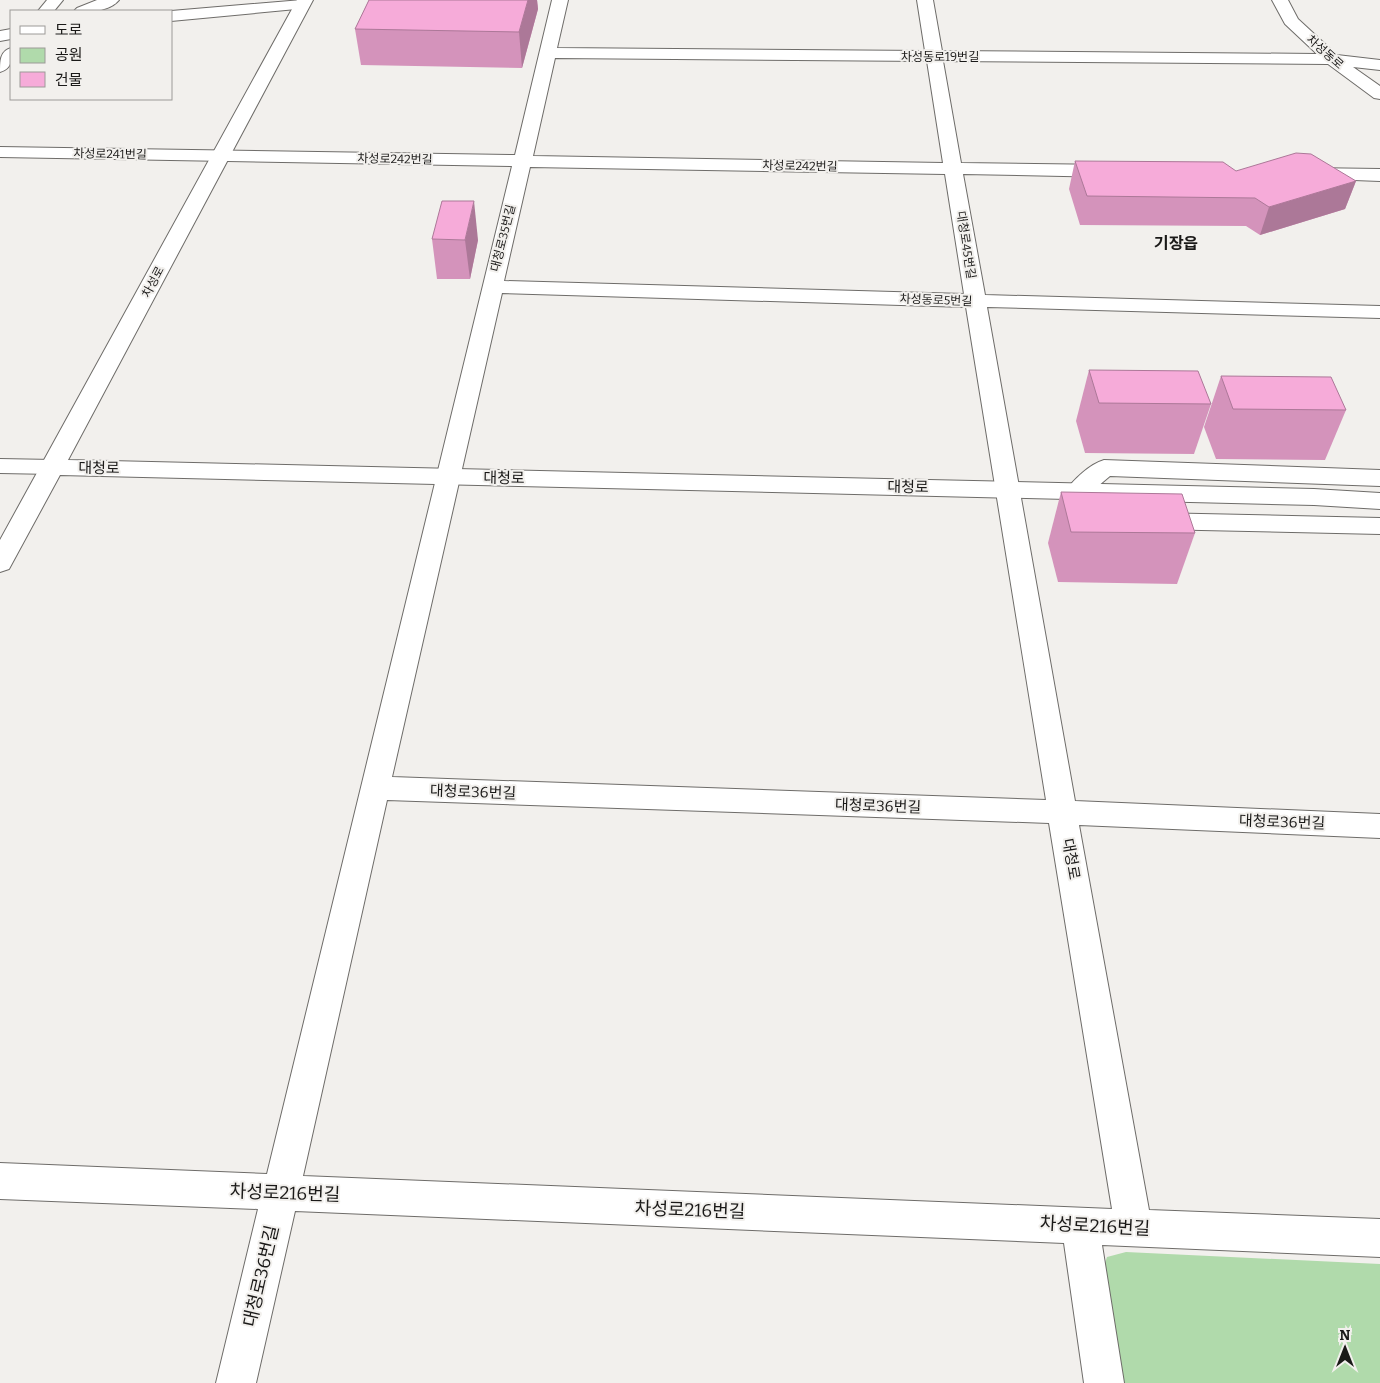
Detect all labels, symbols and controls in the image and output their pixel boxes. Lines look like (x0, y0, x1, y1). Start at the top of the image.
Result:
legend (10, 10, 172, 100)
text: 도로 (55, 21, 83, 39)
street label: 차성동로 (1304, 32, 1346, 72)
text: 공원 (55, 46, 83, 64)
street label: 차성동로19번길 (901, 50, 979, 64)
text: 건물 (55, 71, 83, 89)
street label: 차성로241번길 (73, 146, 147, 162)
street label: 차성로242번길 (357, 151, 433, 167)
street label: 차성로242번길 (762, 158, 838, 174)
street label: 대청로35번길 (488, 203, 518, 273)
street label: 대청로45번길 (954, 210, 978, 280)
district label: 기장읍 (1154, 234, 1198, 253)
street label: 차성로 (139, 264, 167, 300)
street label: 차성동로5번길 (899, 292, 973, 308)
street label: 대청로 (78, 459, 120, 477)
street label: 대청로 (483, 469, 525, 487)
street label: 대청로 (887, 478, 929, 496)
street label: 대청로36번길 (430, 781, 516, 803)
street label: 대청로36번길 (835, 795, 921, 817)
street label: 대청로36번길 (1239, 811, 1325, 833)
street label: 대청로 (1059, 837, 1083, 881)
street label: 차성로216번길 (229, 1180, 341, 1206)
street label: 차성로216번길 (634, 1197, 746, 1223)
street label: 차성로216번길 (1039, 1212, 1151, 1240)
street label: 대청로36번길 (239, 1223, 283, 1329)
north arrow (1320, 1323, 1370, 1373)
text: N (1340, 1327, 1351, 1344)

